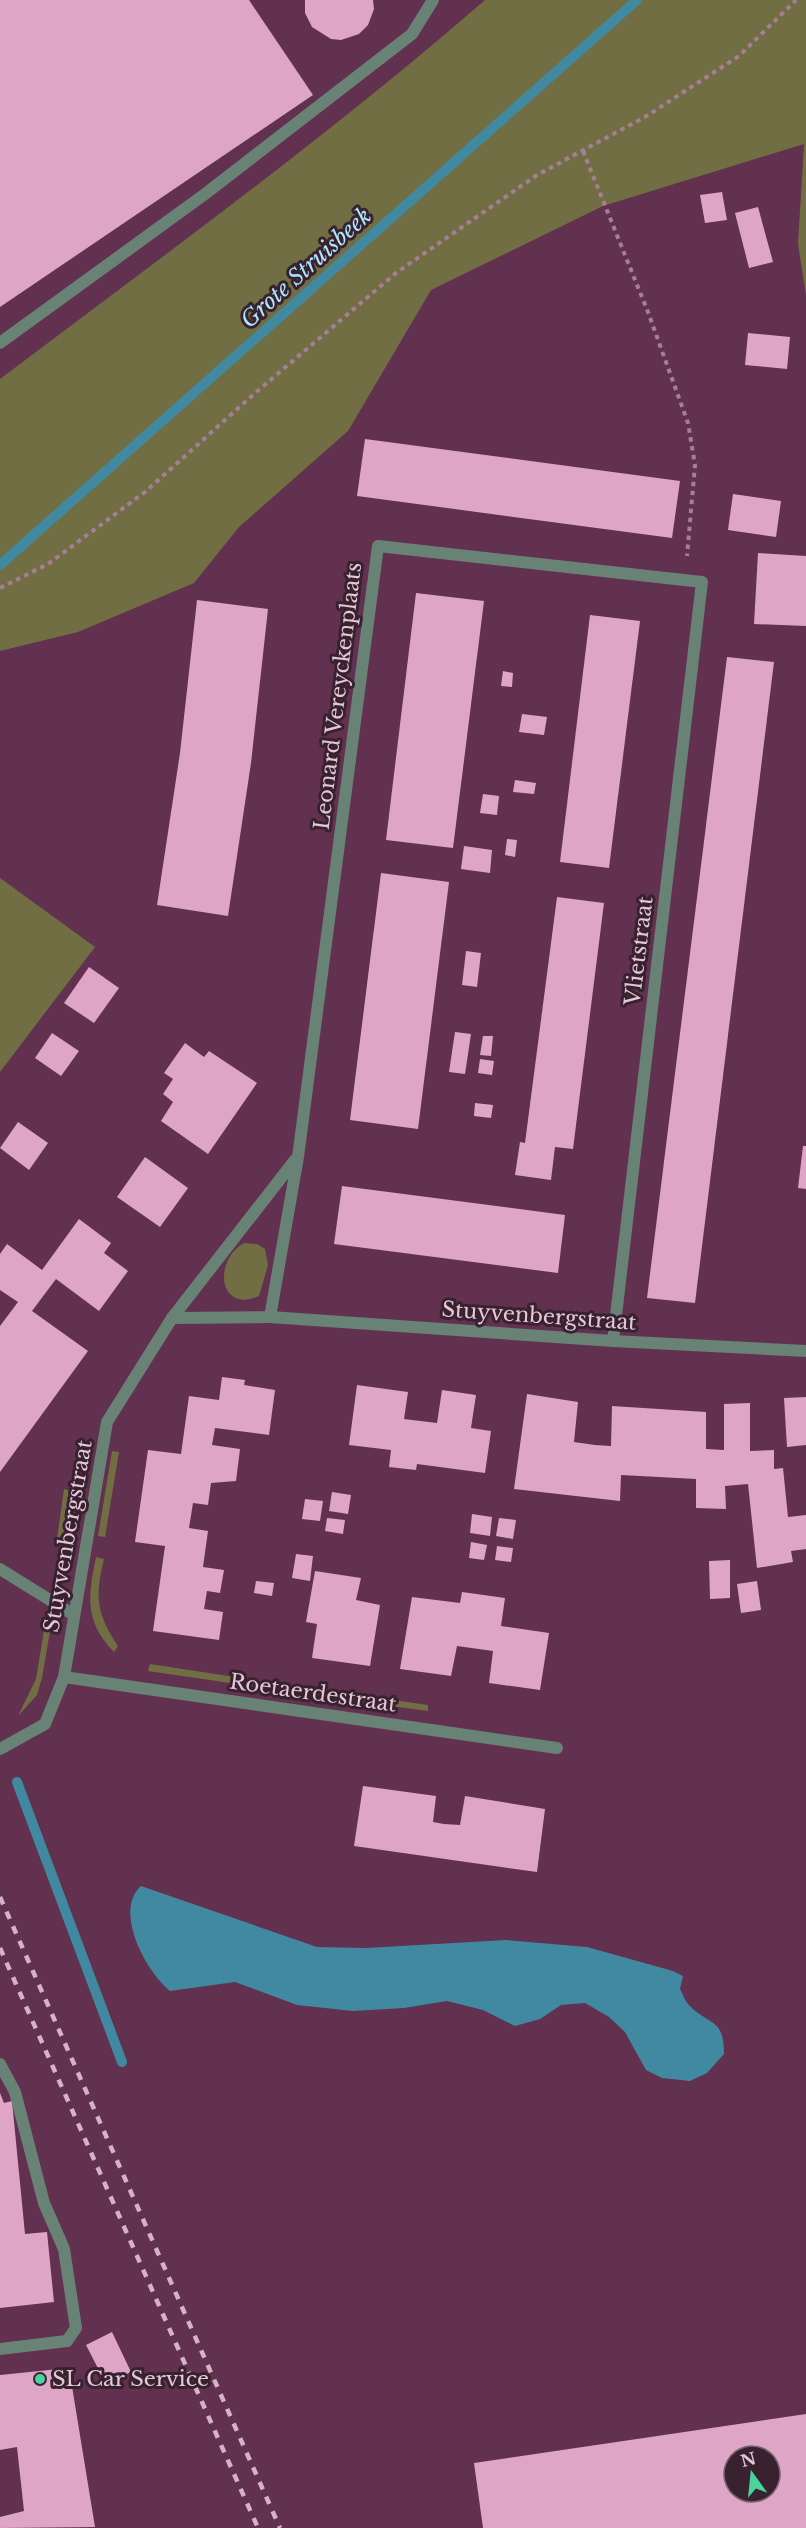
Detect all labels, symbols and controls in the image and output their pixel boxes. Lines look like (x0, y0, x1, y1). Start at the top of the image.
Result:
water label: Grote Struisbeek (235, 202, 377, 334)
street label: Leonard Vereyckenplaats (309, 561, 367, 831)
street label: Vlietstraat (619, 895, 659, 1008)
street label: Stuyvenbergstraat (441, 1296, 637, 1336)
street label: Stuyvenbergstraat (38, 1438, 98, 1634)
street label: Roetaerdestraat (228, 1668, 398, 1718)
place label: SL Car Service (52, 2366, 209, 2392)
marker: SL Car Service (33, 2372, 47, 2386)
north arrow (722, 2444, 782, 2504)
text: N (738, 2448, 758, 2471)

